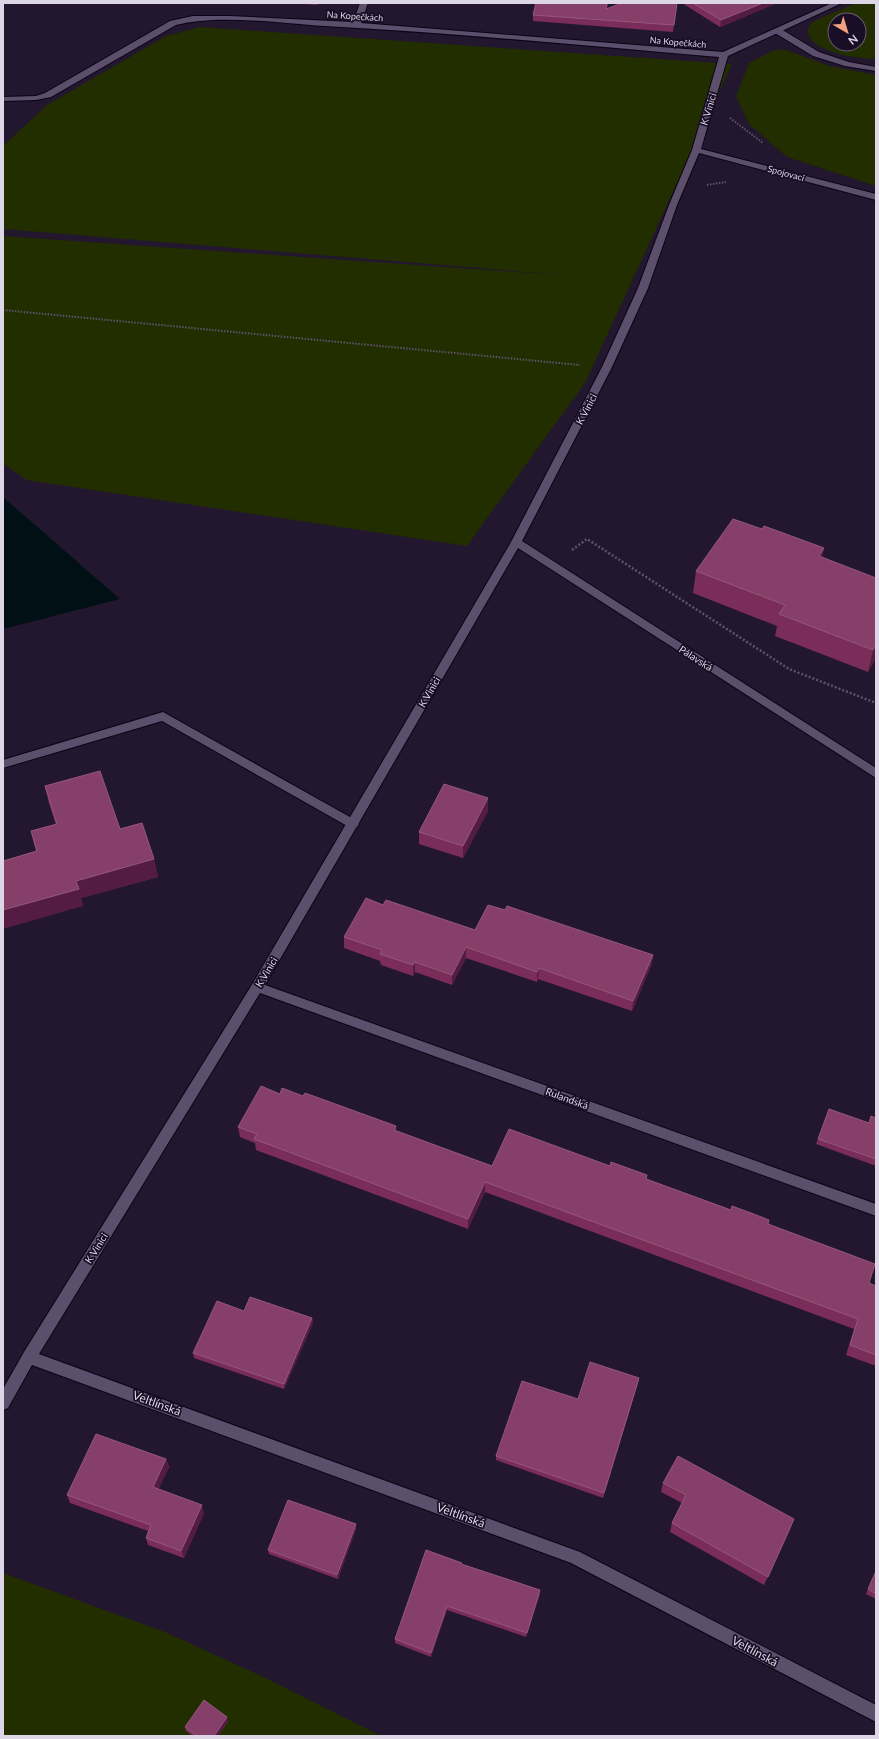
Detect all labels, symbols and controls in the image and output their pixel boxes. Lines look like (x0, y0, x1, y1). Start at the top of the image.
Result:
street label: Na Kopečkách (326, 9, 384, 23)
north arrow (827, 12, 867, 52)
text: N (846, 33, 861, 48)
street label: Na Kopečkách (649, 34, 707, 50)
street label: K Vinici (697, 91, 719, 127)
street label: Spojovací (766, 163, 806, 183)
street label: K Vinici (573, 392, 599, 426)
street label: Pálavská (677, 643, 715, 673)
street label: K Vinici (416, 675, 442, 709)
street label: K Vinici (252, 955, 280, 989)
street label: Rulandská (544, 1085, 590, 1111)
street label: K Vinici (82, 1231, 110, 1265)
street label: Veltlínská (131, 1387, 183, 1419)
street label: Veltlínská (435, 1499, 487, 1531)
street label: Veltlínská (729, 1633, 781, 1669)

